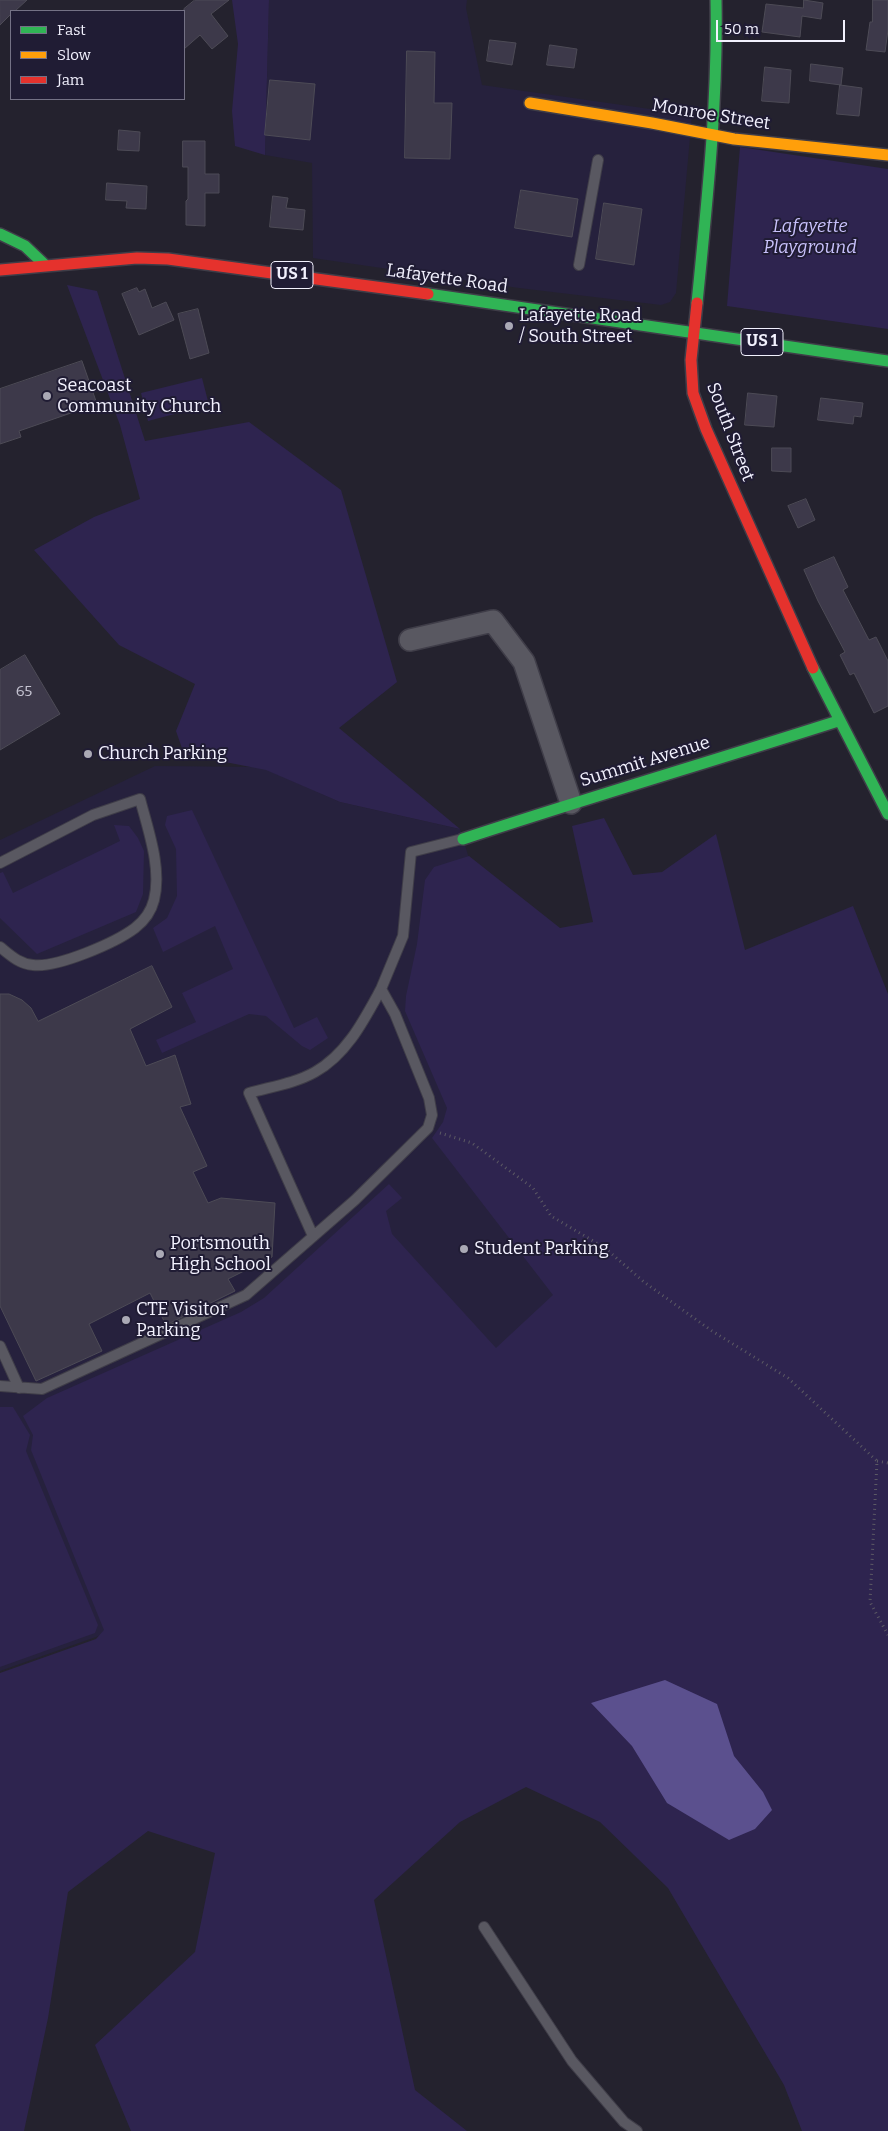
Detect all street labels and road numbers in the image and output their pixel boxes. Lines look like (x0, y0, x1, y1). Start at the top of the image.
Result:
street label: Monroe Street (650, 95, 772, 135)
street label: Lafayette Road (385, 260, 509, 298)
road number: US 1 (271, 262, 313, 288)
road number: US 1 (741, 328, 783, 356)
street label: South Street (701, 380, 759, 484)
street label: Summit Avenue (577, 732, 713, 792)

